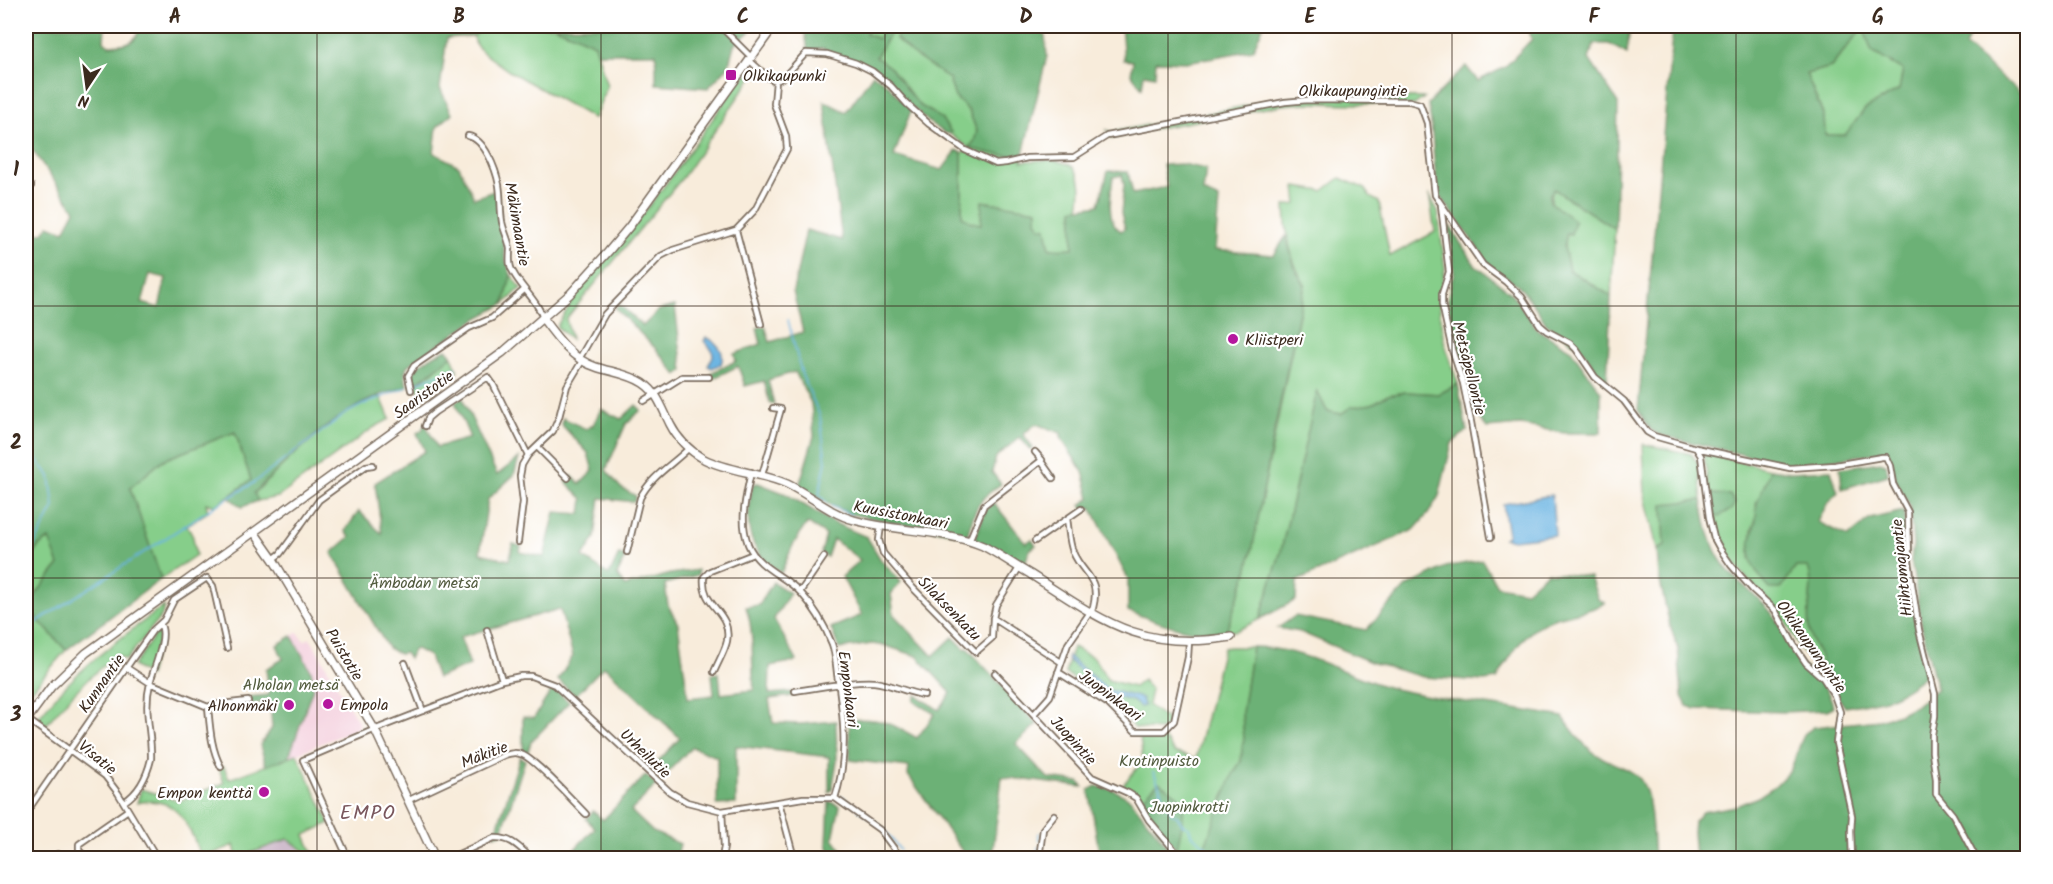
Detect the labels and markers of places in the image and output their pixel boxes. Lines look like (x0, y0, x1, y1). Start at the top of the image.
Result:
place label: Olkikaupunki (743, 64, 827, 89)
marker: Olkikaupunki (724, 68, 738, 82)
place label: Kliistperi (1245, 328, 1304, 353)
marker: Kliistperi (1226, 332, 1240, 346)
place label: Empola (340, 693, 388, 718)
place label: Alhonmäki (207, 694, 278, 719)
marker: Empola (321, 697, 335, 711)
marker: Alhonmäki (282, 698, 296, 712)
place label: Empon kenttä (157, 781, 253, 806)
marker: Empon kenttä (257, 785, 271, 799)

